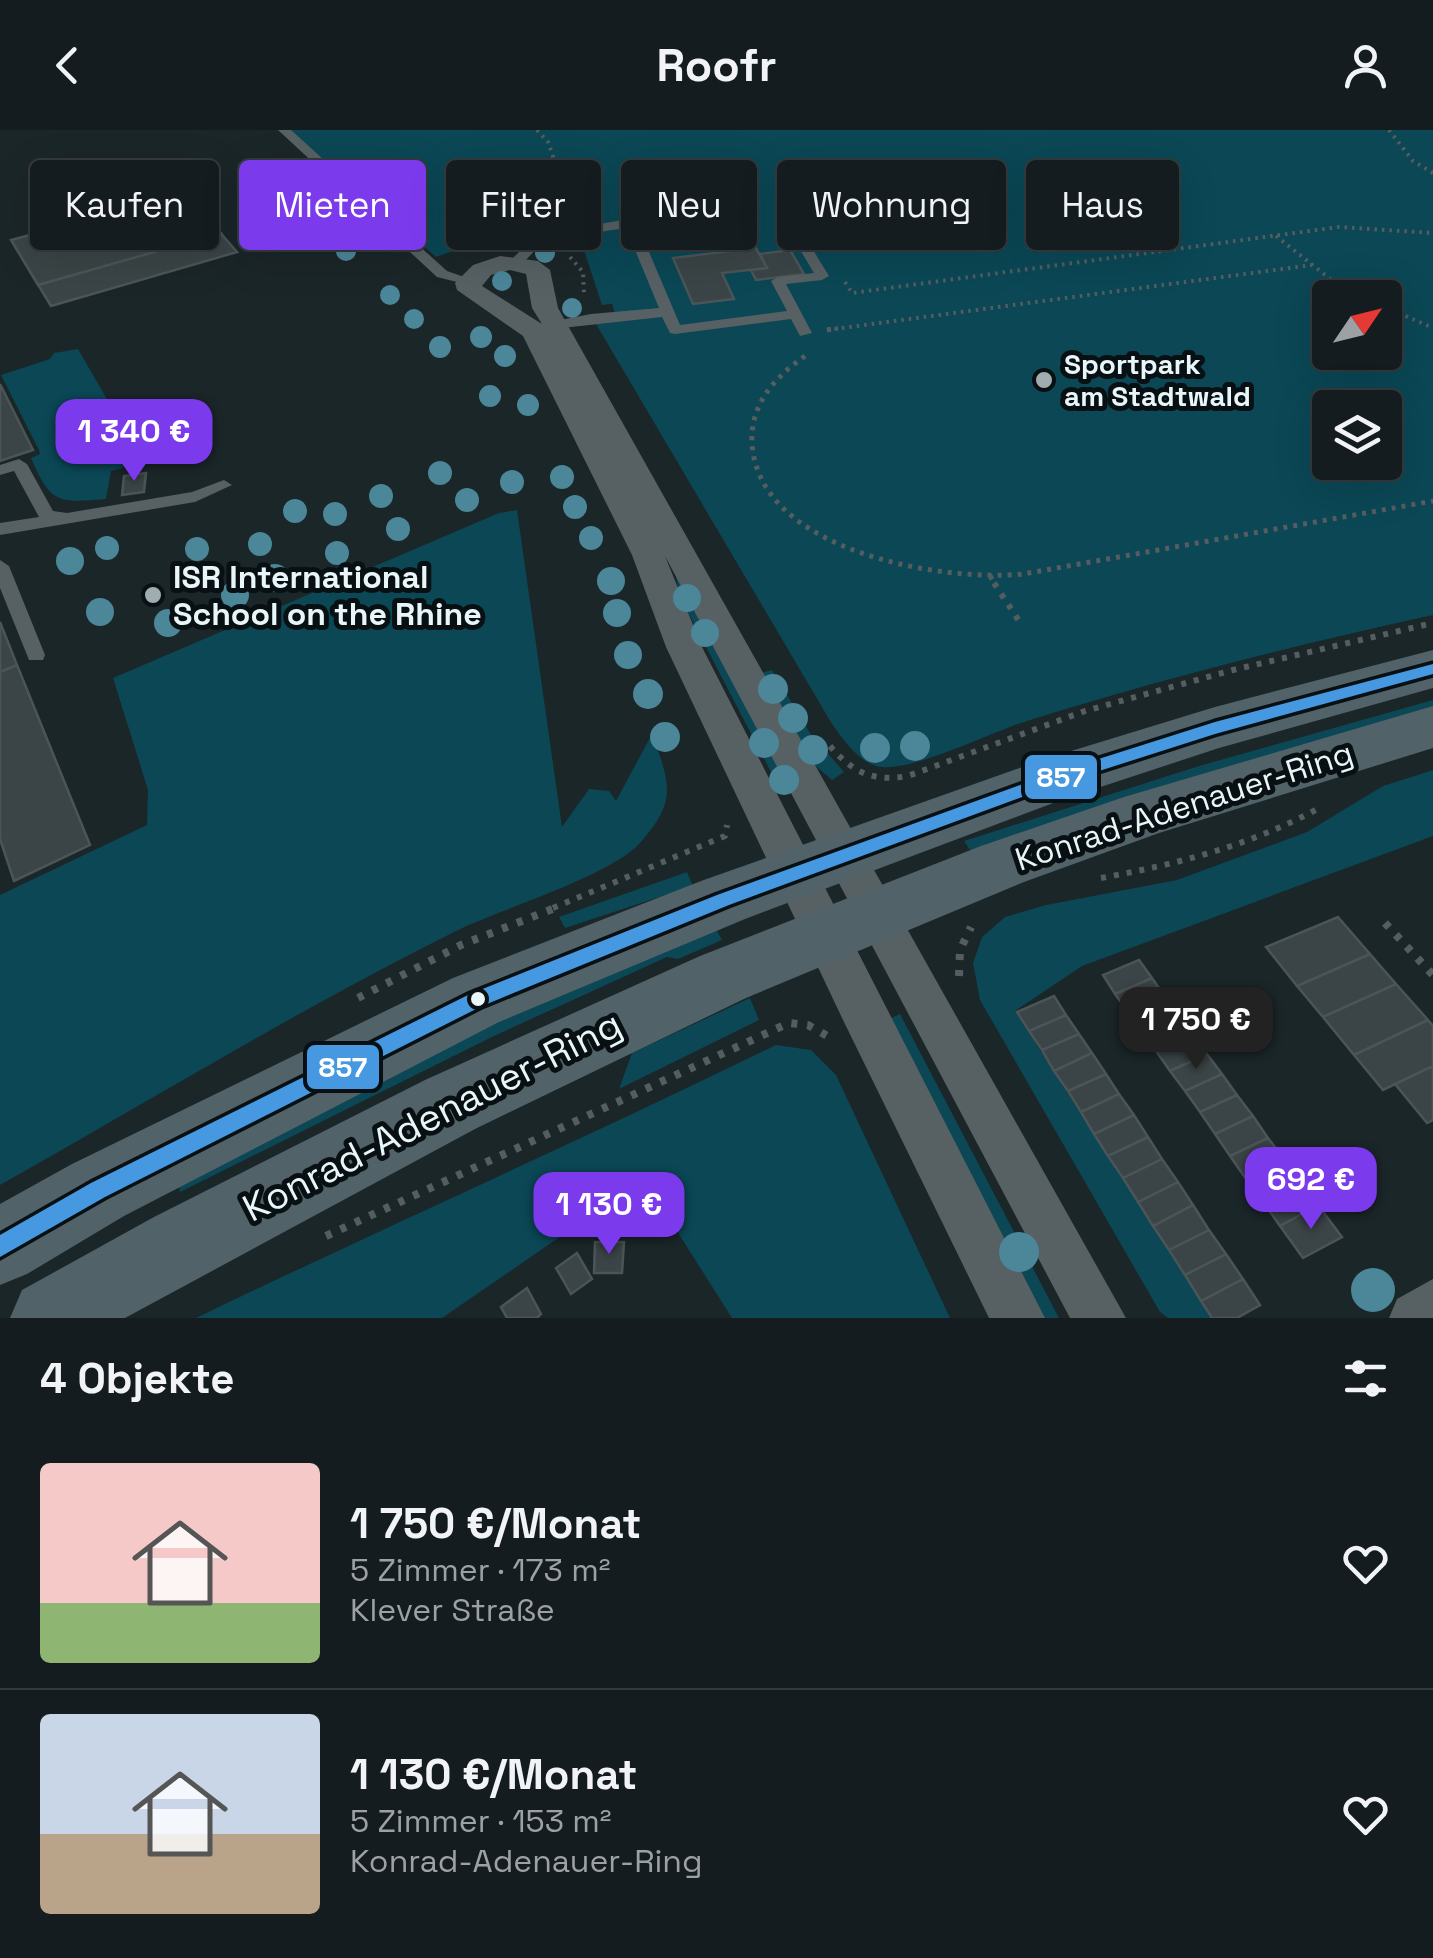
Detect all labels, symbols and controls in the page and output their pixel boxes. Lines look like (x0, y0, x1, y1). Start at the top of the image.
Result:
text: Roofr (656, 37, 777, 94)
icon: back (40, 38, 95, 93)
icon: person (1338, 38, 1393, 93)
chip: Kaufen (30, 160, 219, 250)
chip: Mieten (239, 160, 426, 250)
chip: Filter (446, 160, 601, 250)
chip: Neu (621, 160, 757, 250)
chip: Wohnung (777, 160, 1006, 250)
chip: Haus (1026, 160, 1179, 250)
north arrow (1312, 280, 1402, 370)
map controls (1312, 280, 1402, 480)
place label: Sportpark am Stadtwald (1064, 346, 1251, 414)
marker: Sportpark am Stadtwald (1033, 369, 1055, 391)
button: layers (1312, 390, 1402, 480)
pin: 1 340 € (42, 399, 226, 484)
text: 1 340 € (78, 411, 190, 451)
place label: ISR International School on the Rhine (173, 557, 482, 634)
marker: ISR International School on the Rhine (142, 584, 164, 606)
street label: Konrad-Adenauer-Ring (1010, 733, 1358, 879)
line badge: 857 (1023, 753, 1099, 801)
text: 857 (1037, 759, 1085, 795)
pin: 1 750 € (1104, 987, 1288, 1072)
unlabelled marker (468, 989, 488, 1009)
text: 1 750 € (1141, 999, 1251, 1039)
street label: Konrad-Adenauer-Ring (235, 1000, 629, 1232)
line badge: 857 (305, 1043, 381, 1091)
text: 857 (319, 1049, 367, 1085)
pin: 692 € (1241, 1147, 1381, 1232)
text: 692 € (1267, 1159, 1355, 1199)
pin: 1 130 € (517, 1172, 701, 1257)
text: 1 130 € (555, 1184, 663, 1224)
icon: filters (1338, 1351, 1393, 1406)
text: 4 Objekte (40, 1352, 234, 1405)
text: 1 750 €/Monat (350, 1497, 641, 1550)
icon: home (120, 1503, 240, 1623)
icon: heart (1338, 1536, 1393, 1591)
text: 5 Zimmer · 173 m² (350, 1550, 610, 1590)
text: Klever Straße (350, 1590, 555, 1630)
text: 1 130 €/Monat (350, 1748, 637, 1801)
icon: home (120, 1754, 240, 1874)
icon: heart (1338, 1787, 1393, 1842)
text: 5 Zimmer · 153 m² (350, 1801, 612, 1841)
text: Konrad-Adenauer-Ring (350, 1841, 703, 1881)

